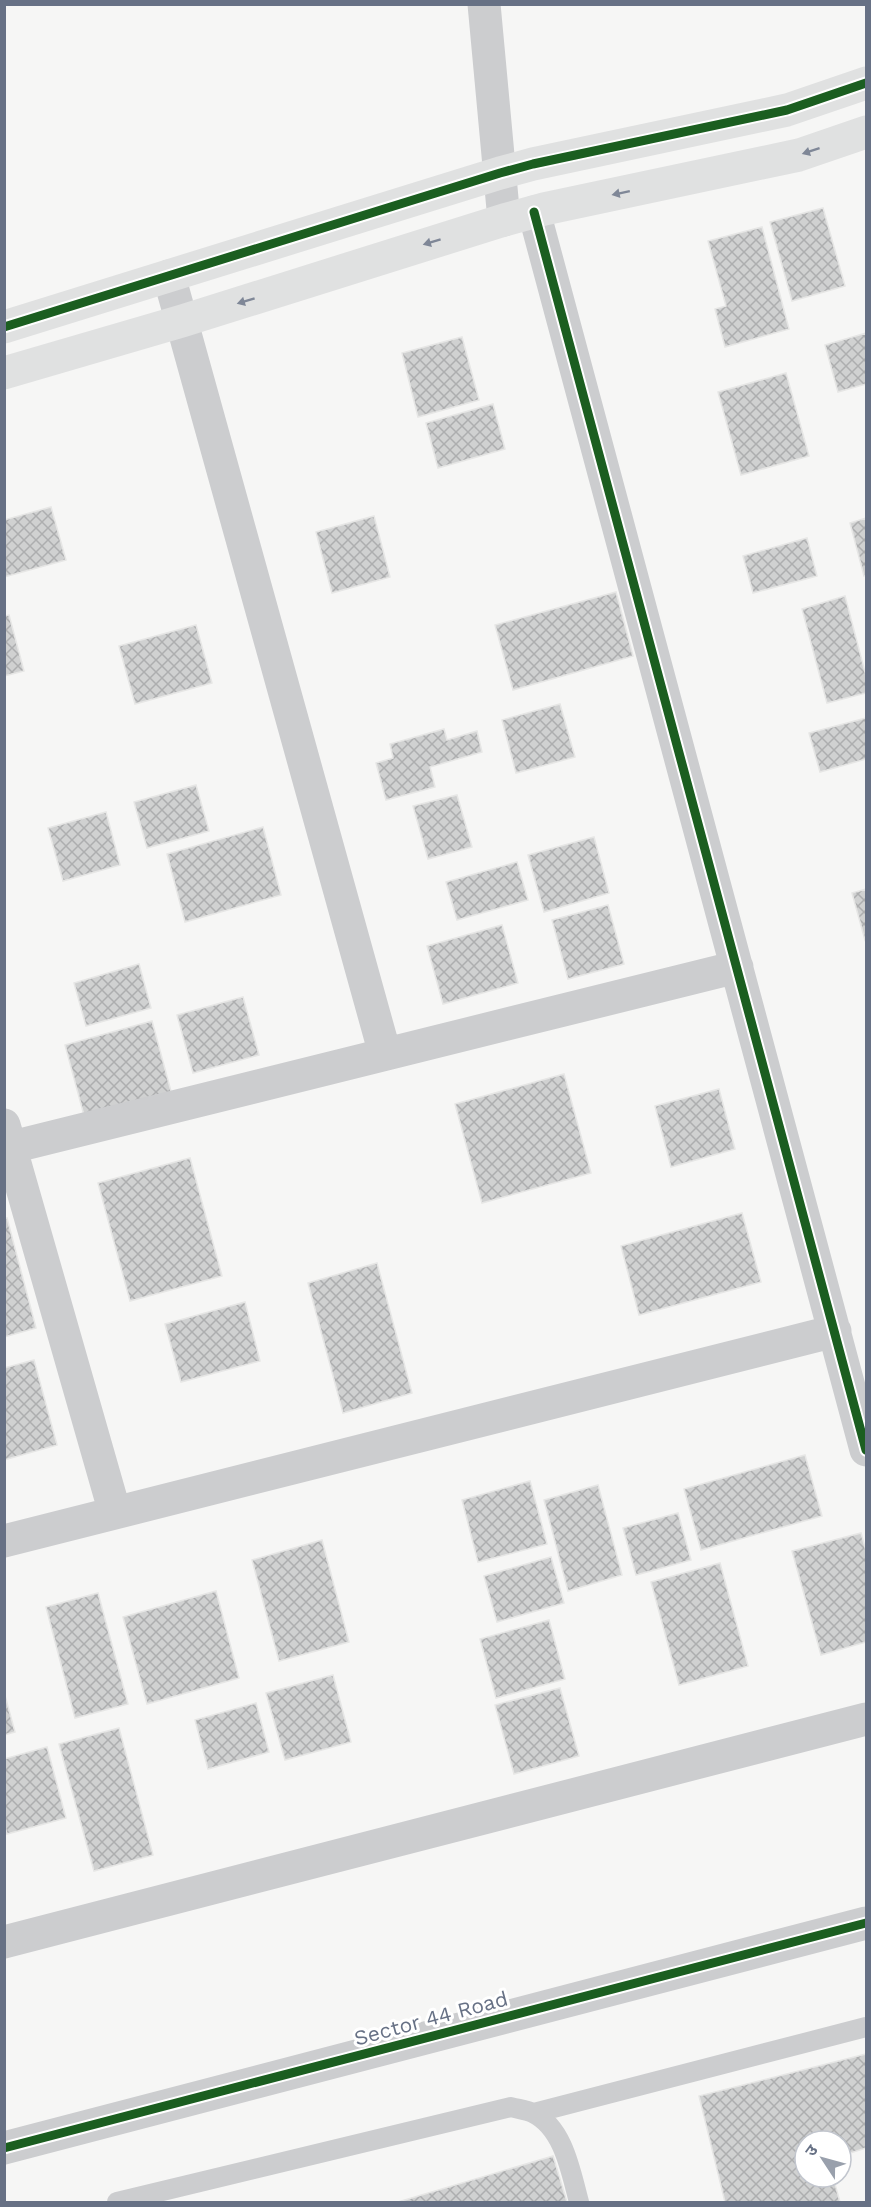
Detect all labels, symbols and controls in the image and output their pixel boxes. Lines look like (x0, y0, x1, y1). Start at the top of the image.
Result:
one-way arrow (802, 146, 820, 156)
one-way arrow (611, 188, 630, 198)
one-way arrow (423, 238, 441, 248)
one-way arrow (237, 297, 255, 306)
street label: Sector 44 Road (351, 1985, 511, 2051)
north arrow (793, 2129, 853, 2189)
text: उ (801, 2141, 822, 2160)

